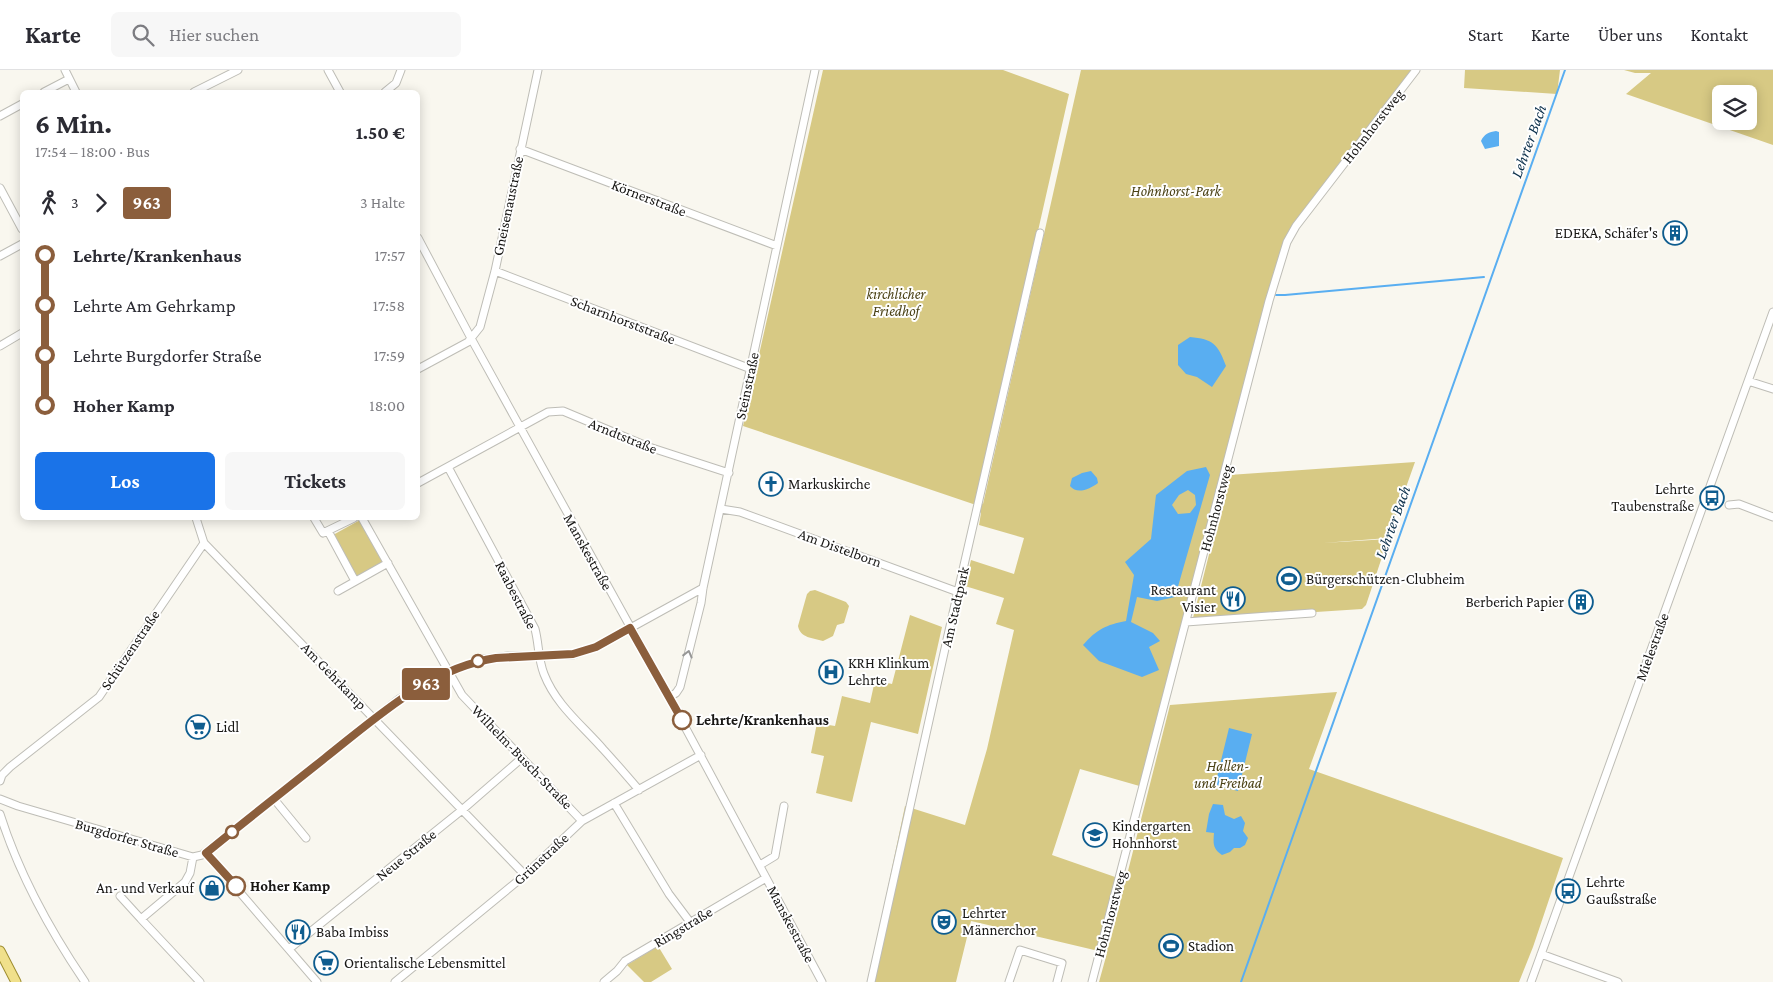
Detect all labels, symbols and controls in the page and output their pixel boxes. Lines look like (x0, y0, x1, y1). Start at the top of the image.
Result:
search box (111, 12, 461, 57)
text: Karte (25, 21, 81, 48)
icon: search (129, 21, 157, 49)
text: Hier suchen (169, 24, 259, 45)
text: Start (1468, 25, 1503, 45)
text: Karte (1531, 25, 1570, 45)
text: Über uns (1598, 25, 1663, 45)
text: Kontakt (1691, 25, 1748, 45)
map controls (1712, 85, 1757, 130)
button: layers (1712, 85, 1757, 130)
street label: Hohnhorstweg (1339, 86, 1408, 167)
water label: Lehrter Bach (1507, 102, 1550, 180)
text: 6 Min. (35, 108, 112, 139)
text: 1.50 € (356, 122, 405, 143)
text: 17:54 – 18:00 · Bus (35, 143, 150, 160)
street label: Gneisenaustraße (490, 154, 526, 257)
street label: Körnerstraße (609, 176, 689, 220)
park label: Hohnhorst-Park (1131, 183, 1223, 199)
icon: walk (35, 189, 63, 217)
icon: forward (87, 189, 115, 217)
text: 963 (133, 193, 161, 213)
text: 3 (71, 194, 79, 211)
text: 3 Halte (360, 194, 405, 211)
building icon: EDEKA, Schäfer's (1662, 220, 1688, 246)
place label: EDEKA, Schäfer's (1555, 225, 1658, 241)
text: Lehrte/Krankenhaus (73, 245, 241, 266)
text: 17:57 (374, 247, 405, 264)
park label: kirchlicher Friedhof (866, 286, 926, 320)
street label: Scharnhorststraße (568, 293, 678, 347)
text: Lehrte Am Gehrkamp (73, 295, 236, 316)
text: 17:58 (373, 297, 405, 314)
text: Lehrte Burgdorfer Straße (73, 345, 262, 366)
text: 17:59 (373, 347, 405, 364)
street label: Steinstraße (732, 351, 762, 421)
text: Hoher Kamp (73, 395, 175, 416)
text: 18:00 (369, 397, 405, 414)
street label: Arndtstraße (586, 415, 660, 457)
button: Los (35, 452, 215, 510)
button: Tickets (225, 452, 405, 510)
street label: Hohnhorstweg (1197, 463, 1236, 554)
church icon: Markuskirche (758, 471, 784, 497)
place label: Markuskirche (788, 476, 871, 492)
place label: Lehrte Taubenstraße (1611, 481, 1694, 514)
water label: Lehrter Bach (1371, 483, 1414, 561)
bus stop icon: Lehrte Taubenstraße (1699, 485, 1725, 511)
street label: Manskestraße (560, 511, 616, 593)
street label: Am Distelborn (796, 526, 884, 570)
street label: Raabestraße (492, 558, 540, 632)
street label: Am Stadtpark (938, 564, 973, 649)
sports icon: Bürgerschützen-Clubheim (1276, 566, 1302, 592)
place label: Bürgerschützen-Clubheim (1306, 571, 1465, 588)
place label: Restaurant Visier (1151, 582, 1217, 615)
restaurant icon: Restaurant Visier (1220, 586, 1246, 612)
building icon: Berberich Papier (1568, 589, 1594, 615)
place label: Berberich Papier (1465, 594, 1565, 611)
street label: Schützenstraße (97, 607, 163, 693)
street label: Mielestraße (1632, 610, 1672, 683)
street label: Am Gehrkamp (297, 639, 370, 714)
one-way arrow (682, 650, 693, 659)
unlabelled marker (471, 654, 485, 668)
place label: KRH Klinkum Lehrte (848, 655, 929, 688)
hospital icon: KRH Klinkum Lehrte (818, 659, 844, 685)
line badge: 963 (397, 668, 455, 700)
text: 963 (412, 674, 440, 694)
street label: Wilhelm-Busch-Straße (468, 702, 576, 813)
marker: Lehrte/Krankenhaus (672, 710, 692, 730)
place label: Lehrte/Krankenhaus (696, 712, 829, 728)
supermarket icon: Lidl (185, 714, 211, 740)
place label: Lidl (216, 719, 239, 735)
park label: Hallen- und Freibad (1194, 758, 1263, 791)
street label: Burgdorfer Straße (73, 816, 181, 862)
place label: Kindergarten Hohnhorst (1112, 818, 1191, 851)
school or university icon: Kindergarten Hohnhorst (1082, 822, 1108, 848)
unlabelled marker (225, 825, 239, 839)
street label: Neue Straße (373, 826, 440, 884)
street label: Grünstraße (510, 829, 572, 888)
street label: Hohnhorstweg (1091, 869, 1130, 960)
place label: Lehrte Gaußstraße (1586, 874, 1657, 907)
shop icon: An- und Verkauf (199, 875, 225, 901)
marker: Hoher Kamp (226, 876, 246, 896)
place label: Hoher Kamp (250, 878, 330, 894)
bus stop icon: Lehrte Gaußstraße (1555, 878, 1581, 904)
place label: An- und Verkauf (96, 880, 196, 896)
street label: Manskestraße (764, 883, 818, 966)
street label: Ringstraße (651, 903, 716, 952)
place label: Lehrter Männerchor (962, 905, 1037, 938)
theatre icon: Lehrter Männerchor (931, 909, 957, 935)
restaurant icon: Baba Imbiss (285, 919, 311, 945)
place label: Baba Imbiss (316, 924, 389, 940)
sports icon: Stadion (1158, 933, 1184, 959)
place label: Stadion (1188, 938, 1234, 954)
supermarket icon: Orientalische Lebensmittel (313, 950, 339, 976)
place label: Orientalische Lebensmittel (344, 955, 506, 971)

